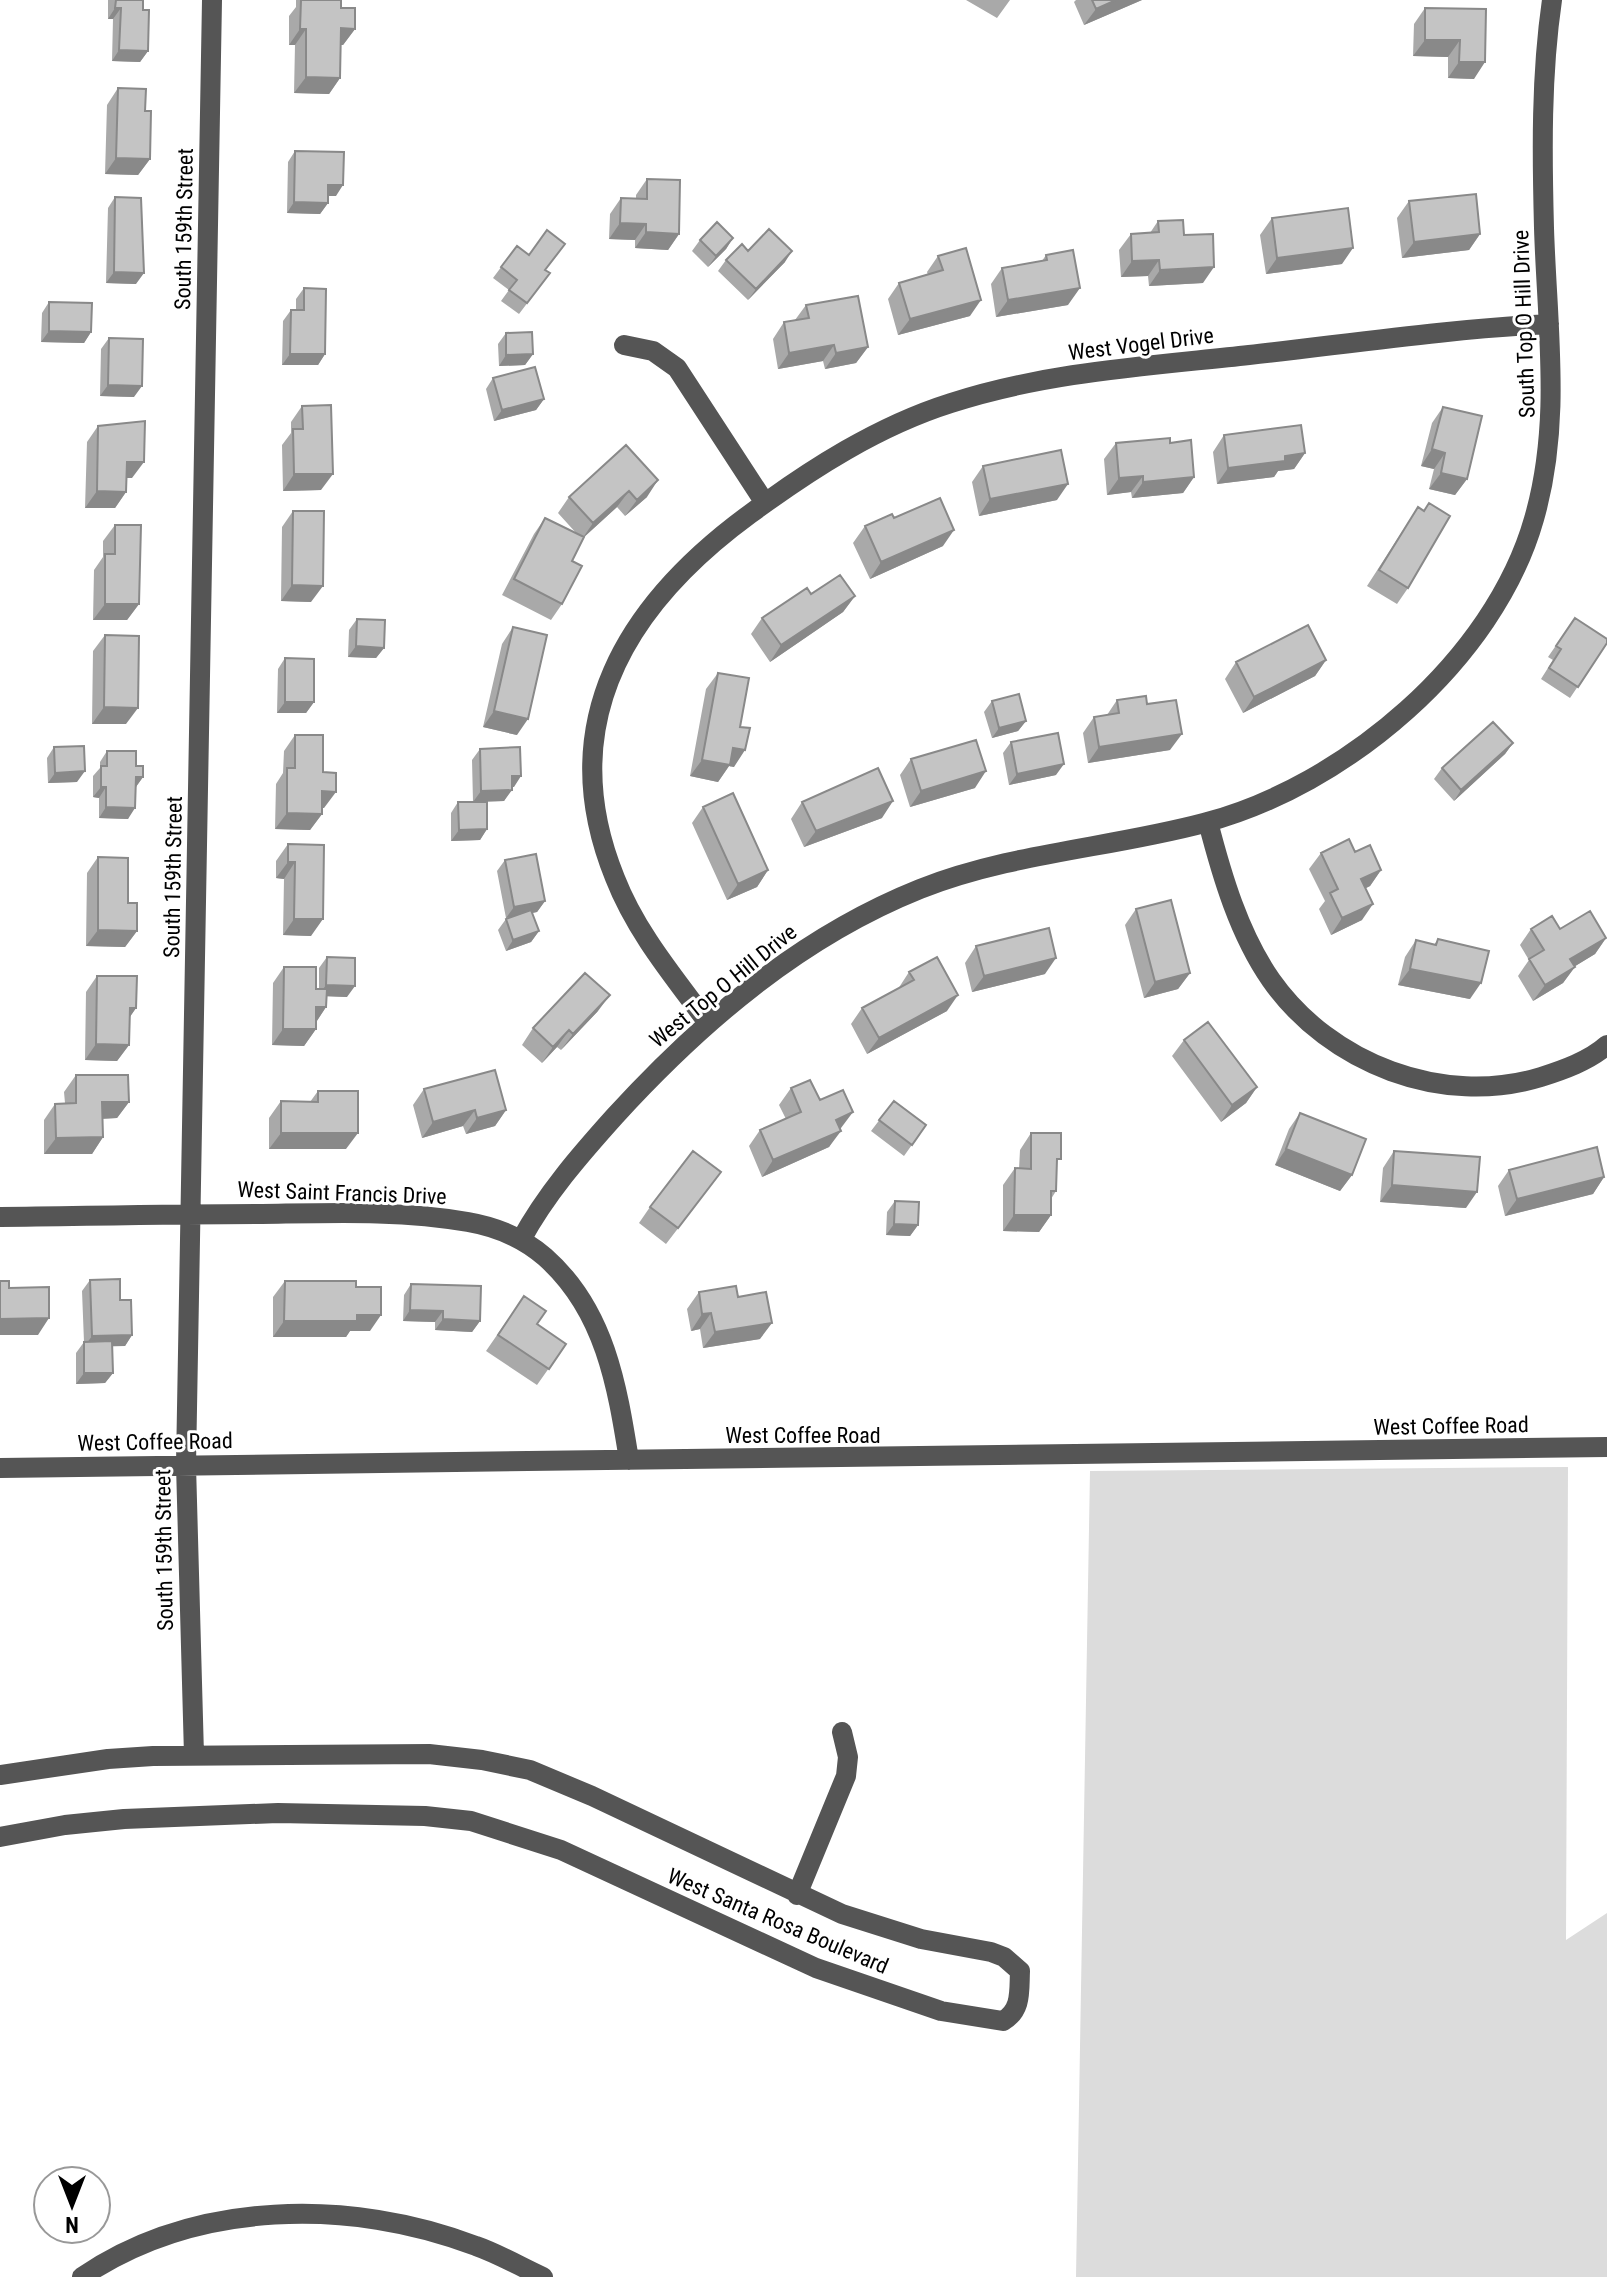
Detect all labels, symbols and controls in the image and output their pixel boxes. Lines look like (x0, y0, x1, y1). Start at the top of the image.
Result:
street label: South 159th Street (170, 148, 198, 310)
street label: South Top O Hill Drive (1508, 230, 1540, 418)
street label: West Vogel Drive (1067, 323, 1215, 365)
street label: South 159th Street (159, 796, 187, 958)
street label: West Top O Hill Drive (645, 919, 801, 1053)
street label: West Saint Francis Drive (237, 1177, 447, 1209)
street label: West Coffee Road (1373, 1412, 1529, 1440)
street label: West Coffee Road (725, 1423, 881, 1448)
street label: West Coffee Road (77, 1428, 233, 1456)
street label: South 159th Street (150, 1469, 178, 1631)
street label: West Santa Rosa Boulevard (664, 1863, 892, 1979)
north arrow (32, 2165, 112, 2245)
text: N (65, 2212, 79, 2237)

